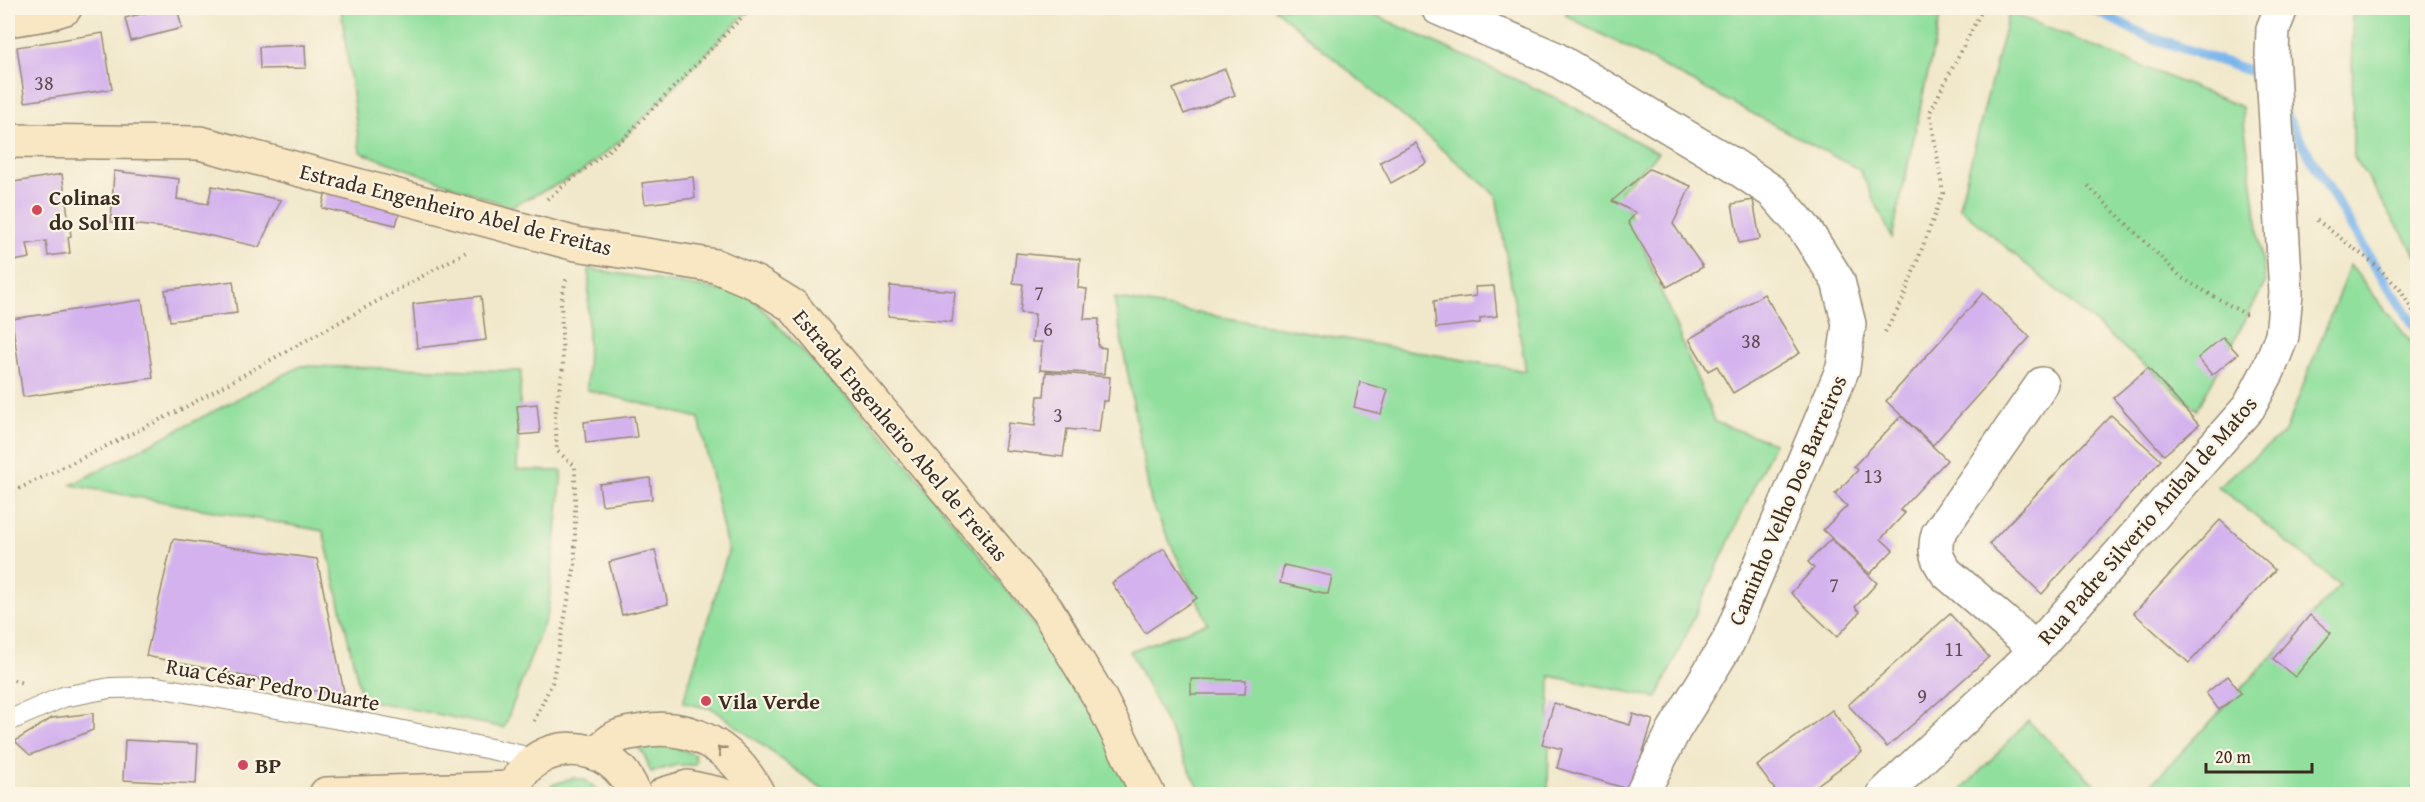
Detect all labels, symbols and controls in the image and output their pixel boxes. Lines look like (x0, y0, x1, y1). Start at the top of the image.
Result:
house number: 38 (34, 68, 54, 97)
street label: Estrada Engenheiro Abel de Freitas (297, 155, 615, 263)
place label: Colinas do Sol III (49, 181, 135, 238)
marker: Colinas do Sol III (30, 203, 44, 217)
house number: 7 (1034, 278, 1044, 307)
street label: Estrada Engenheiro Abel de Freitas (786, 302, 1016, 568)
house number: 6 (1043, 314, 1053, 343)
house number: 38 (1741, 326, 1761, 355)
street label: Caminho Velho Dos Barreiros (1720, 370, 1854, 630)
street label: Rua Padre Silverio Anibal de Matos (2030, 389, 2264, 651)
house number: 3 (1053, 400, 1063, 429)
house number: 13 (1863, 461, 1883, 490)
house number: 7 (1829, 570, 1839, 599)
house number: 11 (1944, 634, 1964, 663)
street label: Rua César Pedro Duarte (164, 649, 382, 719)
house number: 9 (1917, 681, 1927, 710)
place label: Vila Verde (718, 685, 820, 717)
marker: Vila Verde (699, 694, 713, 708)
scale bar (2206, 736, 2312, 774)
text: 20 m (2215, 743, 2251, 770)
one-way arrow (717, 747, 728, 758)
place label: BP (255, 749, 282, 781)
marker: BP (236, 758, 250, 772)

